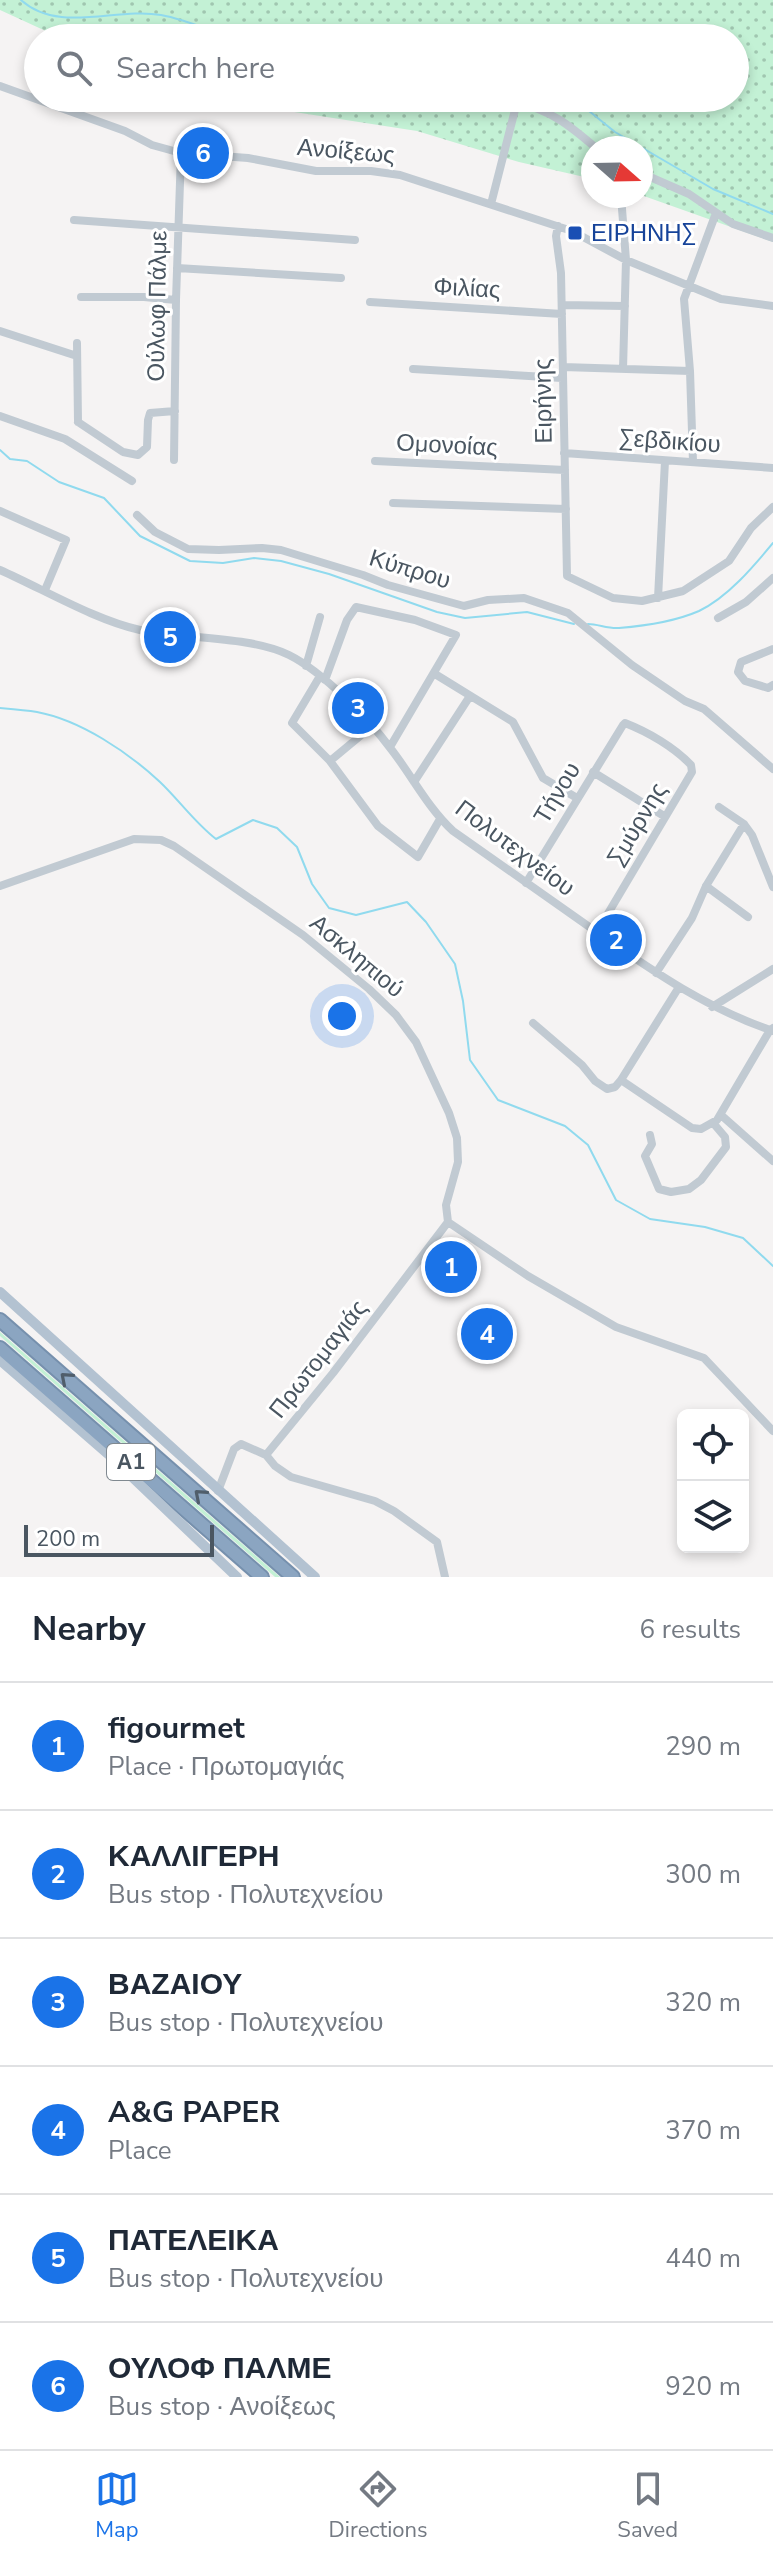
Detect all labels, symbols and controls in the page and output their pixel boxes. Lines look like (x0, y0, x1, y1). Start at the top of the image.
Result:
search box (24, 24, 749, 112)
icon: search (52, 46, 96, 90)
text: Search here (116, 48, 275, 89)
pin: 6 (177, 123, 229, 183)
street label: Ανοίξεως (296, 131, 396, 171)
north arrow (581, 136, 653, 208)
place label: ΕΙΡΗΝΗΣ (591, 217, 696, 249)
marker: ΕΙΡΗΝΗΣ (566, 224, 584, 242)
street label: Ούλωφ Πάλμε (140, 230, 174, 382)
street label: Φιλίας (433, 270, 501, 306)
street label: Ειρήνης (526, 358, 560, 444)
street label: Σεβδικίου (618, 422, 722, 460)
street label: Ομονοίας (395, 426, 499, 464)
street label: Κύπρου (365, 542, 455, 596)
pin: 5 (144, 607, 196, 667)
pin: 3 (332, 678, 384, 738)
street label: Τήνου (526, 756, 588, 830)
street label: Σμύρνης (600, 777, 674, 871)
street label: Πολυτεχνείου (449, 792, 581, 904)
street label: Ασκληπιού (303, 907, 411, 1005)
pin: 2 (590, 910, 642, 970)
your location (322, 996, 362, 1036)
pin: 1 (425, 1237, 477, 1297)
street label: Πρωτομαγιάς (262, 1293, 374, 1425)
pin: 4 (461, 1304, 513, 1364)
one-way arrow (61, 1374, 76, 1388)
map controls (677, 1409, 749, 1553)
button: locate (677, 1409, 749, 1481)
road number: Α1 (107, 1444, 155, 1480)
button: layers (677, 1481, 749, 1553)
one-way arrow (194, 1490, 209, 1505)
scale bar (24, 1521, 214, 1557)
text: 200 m (36, 1524, 100, 1554)
text: Nearby (32, 1606, 146, 1652)
text: 6 results (640, 1612, 741, 1647)
text: figourmet (108, 1708, 245, 1749)
text: 1 (50, 1729, 66, 1764)
text: 290 m (665, 1729, 741, 1764)
text: Place · Πρωτομαγιάς (108, 1749, 345, 1784)
text: ΚΑΛΛΙΓΕΡΗ (108, 1836, 279, 1877)
text: 2 (50, 1857, 66, 1892)
text: 300 m (665, 1857, 741, 1892)
text: Bus stop · Πολυτεχνείου (108, 1877, 384, 1912)
text: ΒΑΖΑΙΟΥ (108, 1964, 242, 2005)
text: 3 (50, 1985, 66, 2020)
text: 320 m (665, 1985, 741, 2020)
text: Bus stop · Πολυτεχνείου (108, 2005, 384, 2040)
text: A&G PAPER (108, 2092, 280, 2133)
text: 4 (50, 2113, 66, 2148)
text: 370 m (665, 2113, 741, 2148)
text: Place (108, 2133, 172, 2168)
text: ΠΑΤΕΛΕΙΚΑ (108, 2220, 279, 2261)
text: 5 (50, 2241, 66, 2276)
text: 440 m (665, 2241, 741, 2276)
text: Bus stop · Πολυτεχνείου (108, 2261, 384, 2296)
text: ΟΥΛΟΦ ΠΑΛΜΕ (108, 2348, 331, 2389)
text: 6 (50, 2369, 66, 2404)
text: 920 m (665, 2369, 741, 2404)
text: Bus stop · Ανοίξεως (108, 2389, 336, 2424)
tab: Map (95, 2467, 139, 2545)
tab: Directions (329, 2467, 428, 2545)
tab: Saved (617, 2467, 678, 2545)

